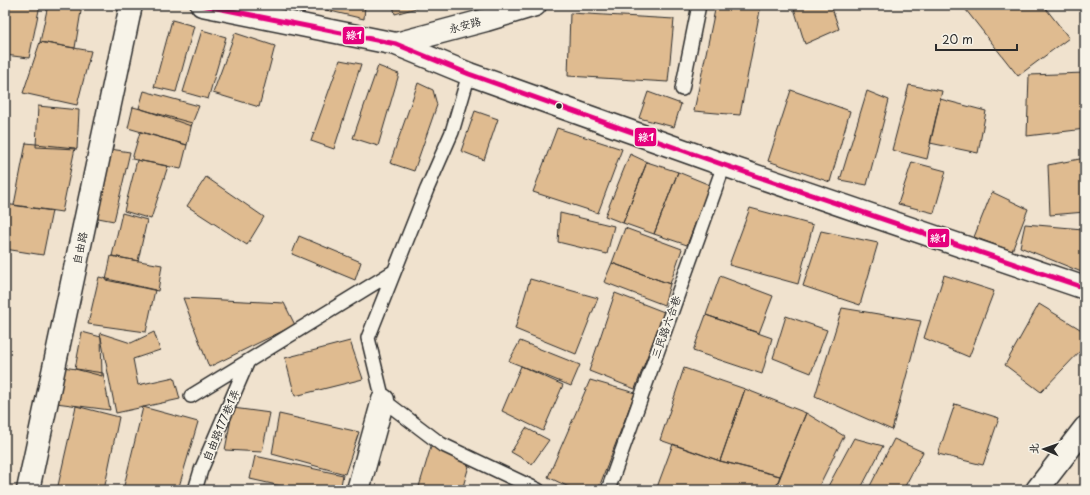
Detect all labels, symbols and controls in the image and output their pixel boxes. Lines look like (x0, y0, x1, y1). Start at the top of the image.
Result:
street label: 永安路 (447, 12, 483, 37)
line badge: 綠1 (342, 26, 365, 45)
text: 綠1 (346, 26, 362, 43)
scale bar (936, 26, 1017, 52)
text: 20 m (942, 30, 973, 48)
unlabelled marker (554, 101, 564, 111)
line badge: 綠1 (634, 127, 657, 147)
text: 綠1 (638, 128, 654, 145)
line badge: 綠1 (927, 228, 950, 248)
text: 綠1 (930, 229, 946, 246)
street label: 自由路 (68, 230, 91, 266)
street label: 三民路六合巷 (646, 293, 685, 361)
street label: 自由路177巷1弄 (198, 386, 243, 464)
north arrow (1024, 429, 1064, 469)
text: 北 (1025, 443, 1042, 454)

